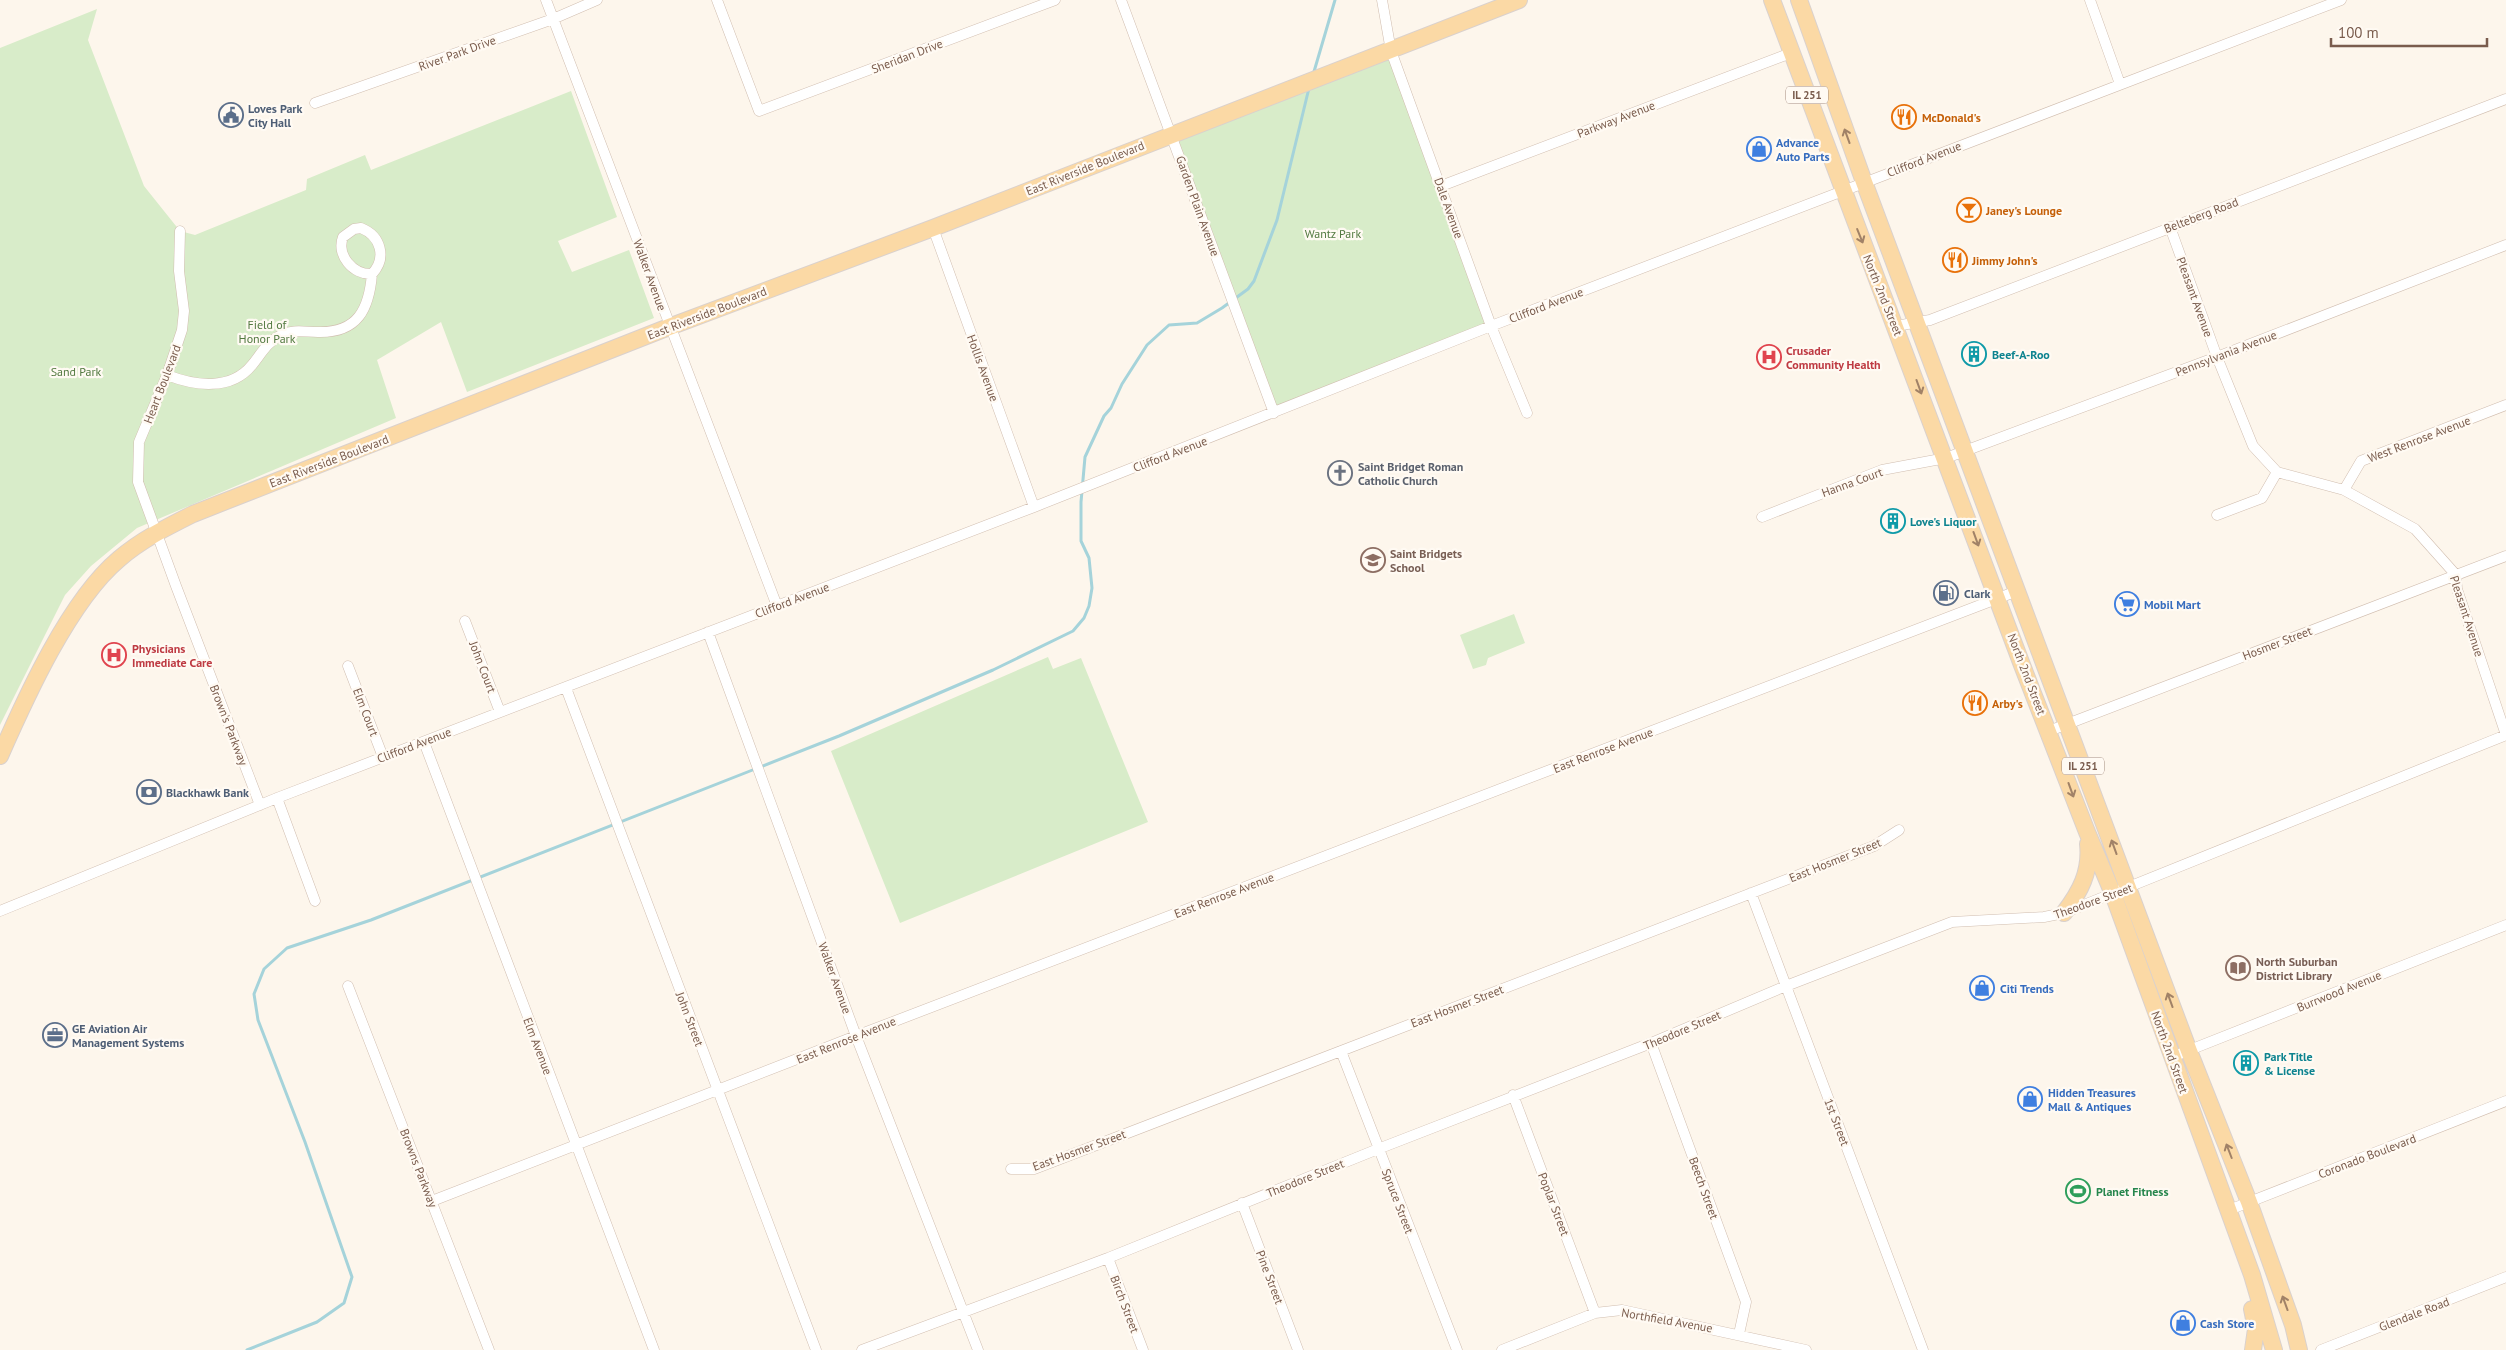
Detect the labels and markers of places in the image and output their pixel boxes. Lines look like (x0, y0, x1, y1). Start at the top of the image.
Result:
place label: Loves Park City Hall (248, 101, 303, 130)
public building icon: Loves Park City Hall (218, 102, 244, 128)
restaurant icon: McDonald's (1891, 104, 1917, 130)
place label: McDonald's (1922, 110, 1981, 125)
place label: Advance Auto Parts (1776, 135, 1830, 164)
shop icon: Advance Auto Parts (1746, 136, 1772, 162)
bar icon: Janey's Lounge (1956, 197, 1982, 223)
place label: Janey's Lounge (1985, 203, 2062, 218)
restaurant icon: Jimmy John's (1942, 247, 1968, 273)
place label: Jimmy John's (1971, 253, 2038, 268)
building icon: Beef-A-Roo (1961, 341, 1987, 367)
place label: Crusader Community Health (1786, 343, 1881, 372)
hospital icon: Crusader Community Health (1756, 344, 1782, 370)
place label: Beef-A-Roo (1992, 347, 2050, 362)
place label: Saint Bridget Roman Catholic Church (1358, 459, 1463, 488)
church icon: Saint Bridget Roman Catholic Church (1327, 460, 1353, 486)
building icon: Love's Liquor (1880, 508, 1906, 534)
place label: Love's Liquor (1910, 514, 1977, 529)
place label: Saint Bridgets School (1390, 546, 1462, 575)
school or university icon: Saint Bridgets School (1360, 547, 1386, 573)
fuel station icon: Clark (1933, 580, 1959, 606)
place label: Clark (1964, 586, 1990, 601)
supermarket icon: Mobil Mart (2114, 591, 2140, 617)
place label: Mobil Mart (2144, 597, 2201, 612)
place label: Physicians Immediate Care (132, 641, 212, 670)
hospital icon: Physicians Immediate Care (101, 642, 127, 668)
restaurant icon: Arby's (1962, 690, 1988, 716)
place label: Arby's (1992, 696, 2023, 711)
bank icon: Blackhawk Bank (136, 779, 162, 805)
place label: Blackhawk Bank (166, 785, 249, 800)
place label: North Suburban District Library (2256, 954, 2338, 983)
library icon: North Suburban District Library (2225, 955, 2251, 981)
shop icon: Citi Trends (1969, 975, 1995, 1001)
place label: Citi Trends (2000, 981, 2054, 996)
place label: GE Aviation Air Management Systems (72, 1021, 184, 1050)
office icon: GE Aviation Air Management Systems (42, 1022, 68, 1048)
place label: Park Title & License (2264, 1049, 2315, 1078)
building icon: Park Title & License (2233, 1050, 2259, 1076)
place label: Hidden Treasures Mall & Antiques (2048, 1085, 2136, 1114)
shop icon: Hidden Treasures Mall & Antiques (2017, 1086, 2043, 1112)
sports icon: Planet Fitness (2065, 1178, 2091, 1204)
place label: Planet Fitness (2096, 1184, 2168, 1199)
shop icon: Cash Store (2170, 1310, 2196, 1336)
place label: Cash Store (2200, 1316, 2254, 1331)

